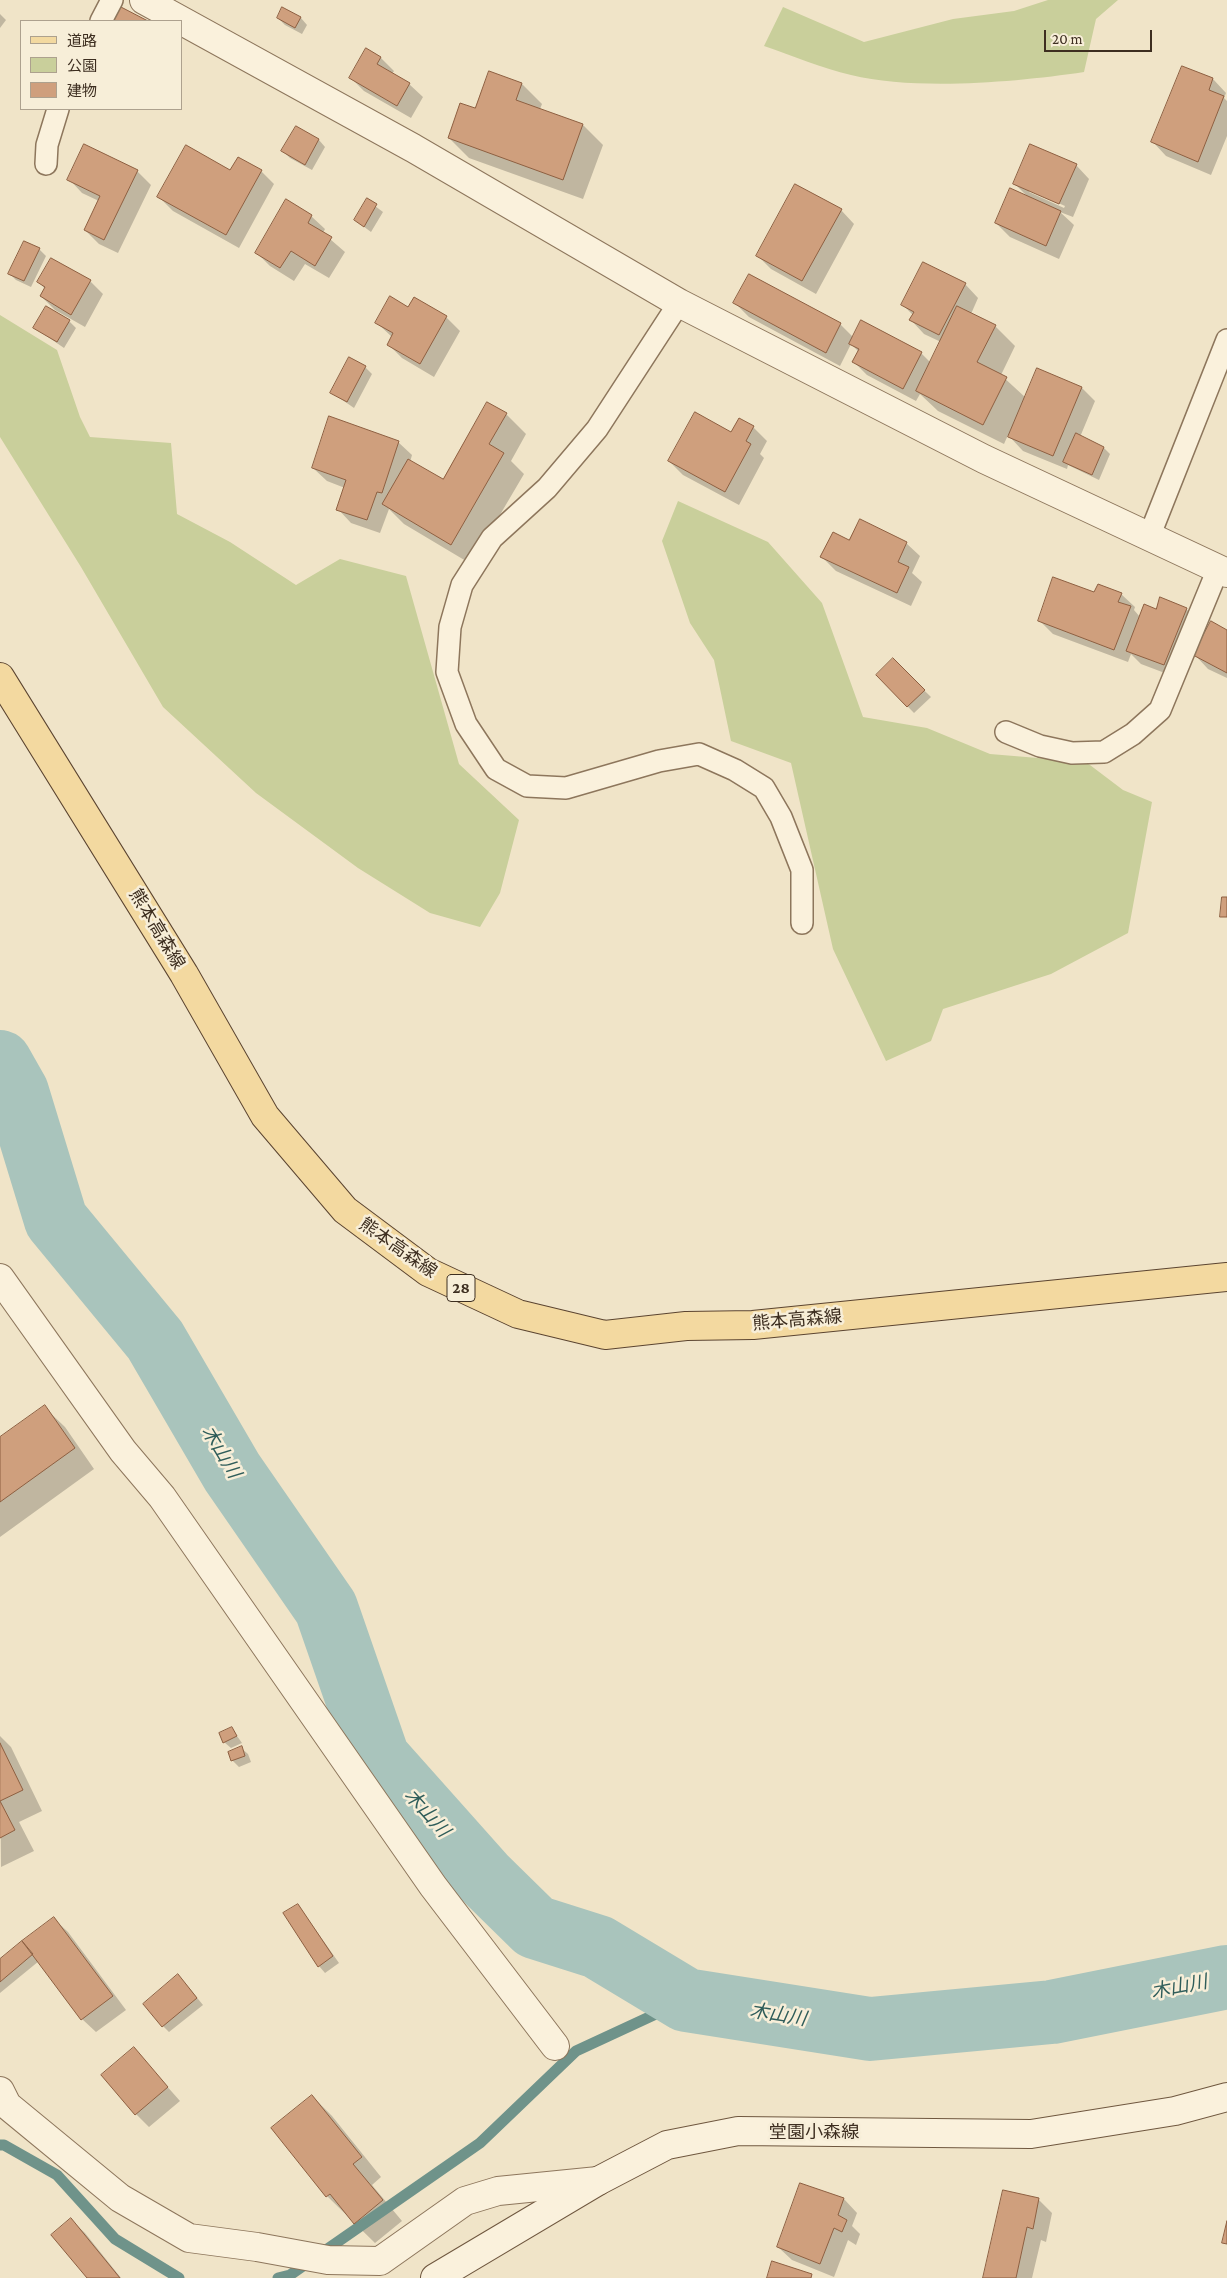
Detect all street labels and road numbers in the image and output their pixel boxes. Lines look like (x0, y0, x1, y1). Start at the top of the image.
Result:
street label: 熊本高森線 (125, 885, 189, 973)
street label: 熊本高森線 (355, 1213, 441, 1283)
road number: 28 (447, 1275, 475, 1302)
street label: 熊本高森線 (751, 1305, 843, 1335)
street label: 堂園小森線 (769, 2121, 859, 2143)

